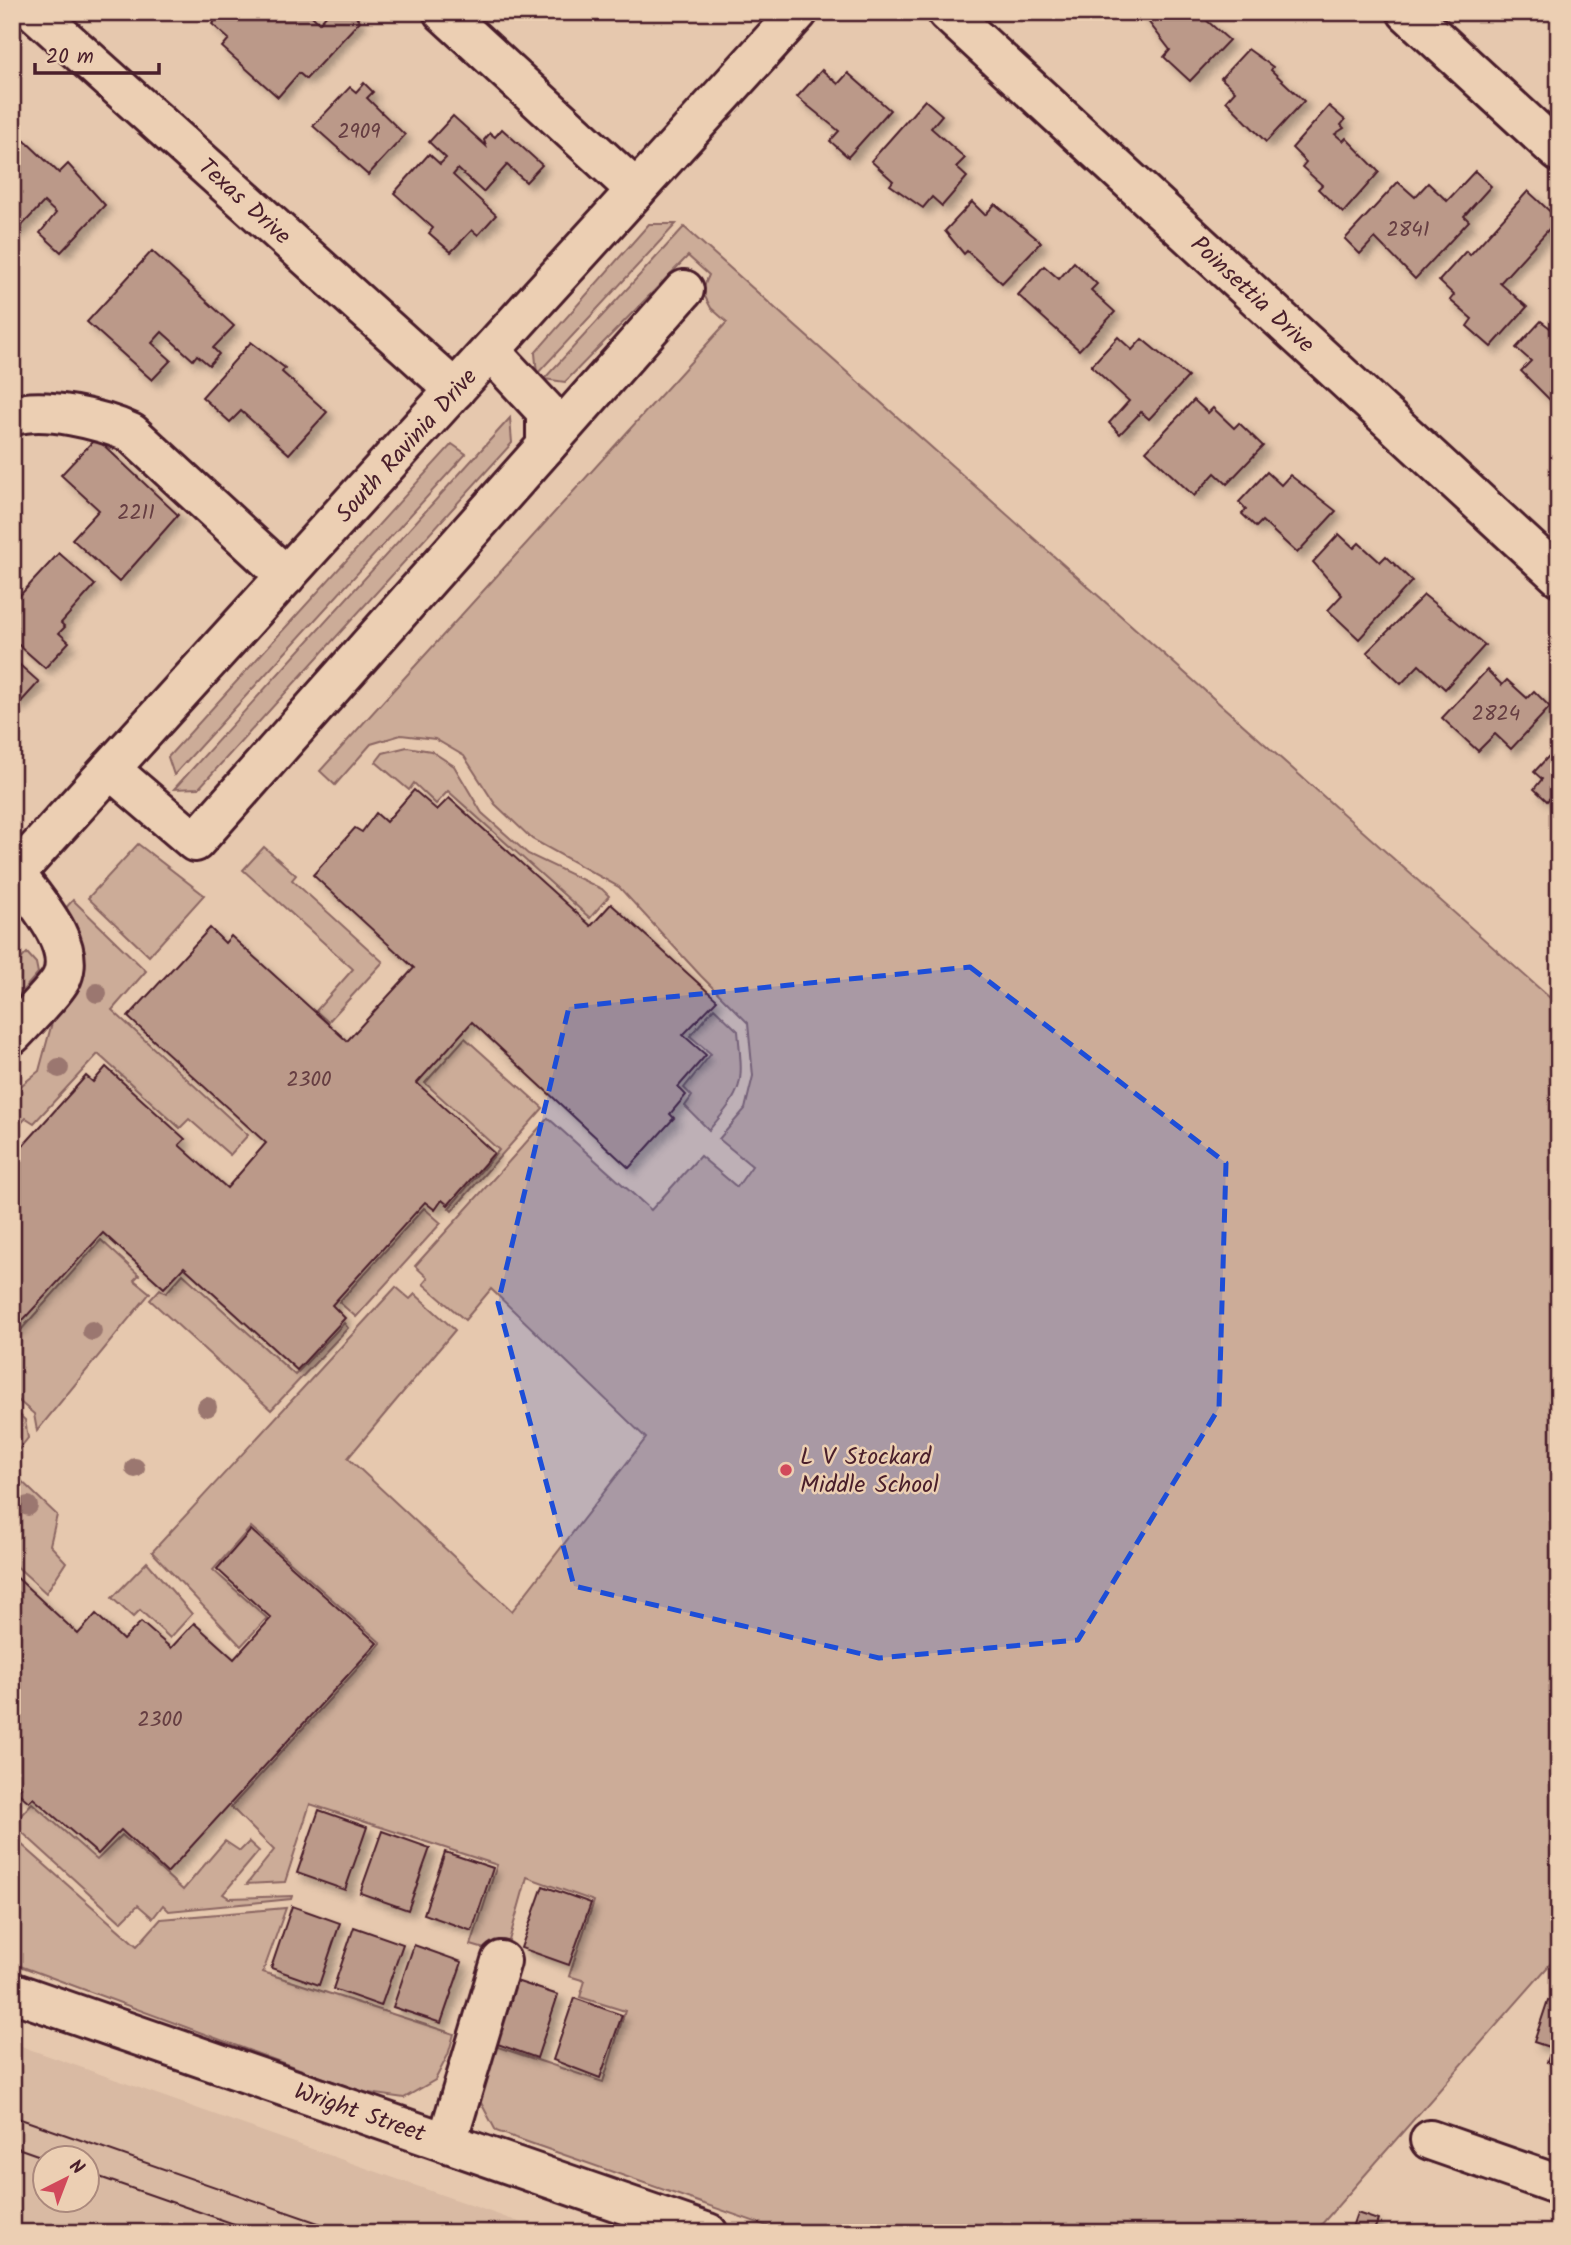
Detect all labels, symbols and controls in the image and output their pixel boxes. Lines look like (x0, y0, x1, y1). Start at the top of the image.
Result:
scale bar (35, 32, 159, 76)
text: 20 m (46, 41, 94, 74)
house number: 2909 (337, 116, 381, 149)
street label: Texas Drive (188, 149, 300, 255)
house number: 2841 (1386, 214, 1430, 247)
street label: Poinsettia Drive (1181, 227, 1323, 364)
street label: South Ravinia Drive (327, 359, 488, 532)
house number: 2211 (117, 497, 155, 530)
house number: 2824 (1472, 698, 1520, 731)
house number: 2300 (286, 1064, 332, 1097)
place label: L V Stockard Middle School (800, 1438, 939, 1505)
marker: L V Stockard Middle School (778, 1462, 794, 1478)
house number: 2300 (137, 1704, 183, 1737)
street label: Wright Street (289, 2073, 431, 2154)
north arrow (32, 2144, 102, 2214)
text: N (62, 2153, 91, 2183)

